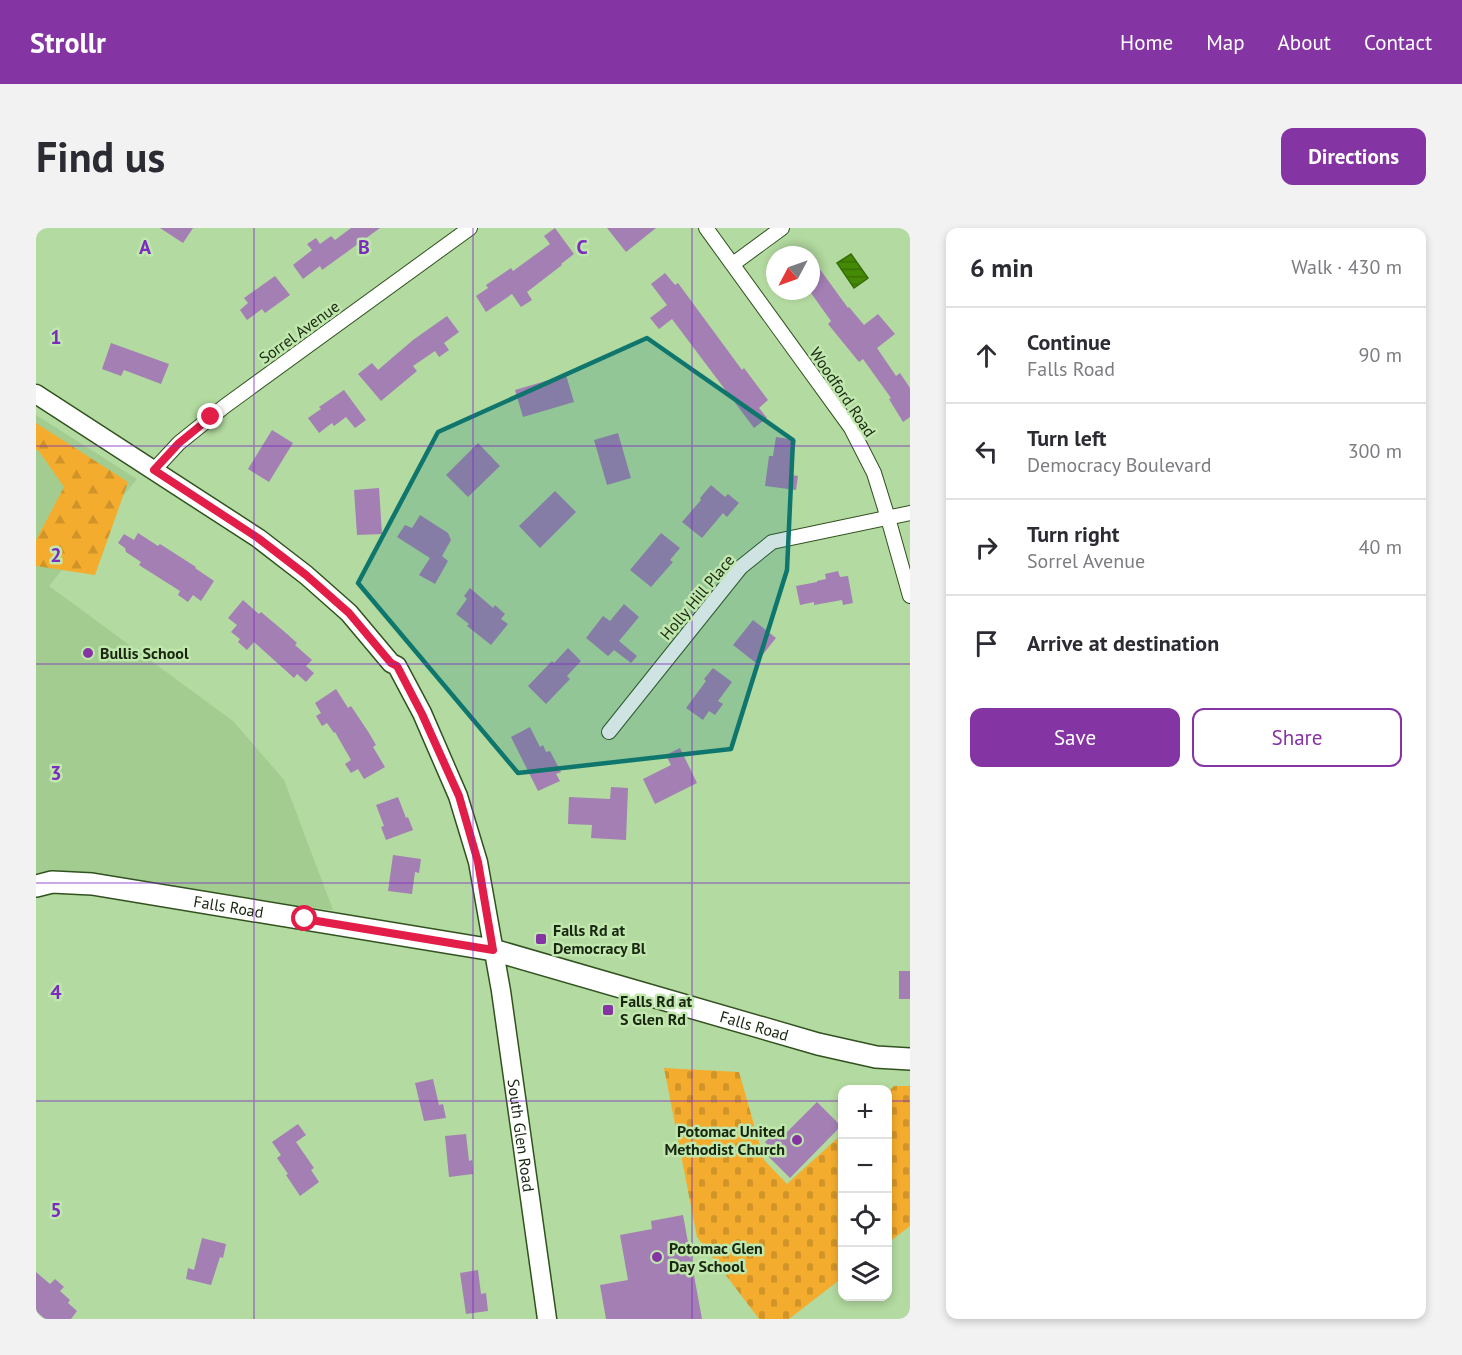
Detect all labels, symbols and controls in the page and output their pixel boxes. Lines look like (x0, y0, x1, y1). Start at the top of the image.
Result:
text: Strollr (30, 24, 106, 61)
text: Home (1120, 29, 1173, 56)
text: Map (1206, 29, 1245, 56)
text: About (1278, 29, 1331, 56)
text: Contact (1364, 29, 1432, 56)
button: Directions (1281, 128, 1426, 185)
text: Find us (36, 129, 165, 184)
text: A (139, 234, 152, 260)
text: B (358, 234, 370, 260)
text: C (576, 234, 588, 260)
north arrow (766, 246, 820, 300)
text: 6 min (970, 251, 1033, 284)
text: Walk · 430 m (1291, 254, 1402, 280)
street label: Sorrel Avenue (255, 296, 343, 368)
text: 1 (50, 324, 62, 350)
text: Continue (1027, 328, 1111, 356)
icon: ahead (970, 339, 1003, 372)
text: 90 m (1359, 342, 1402, 368)
street label: Woodford Road (806, 343, 880, 441)
text: Falls Road (1027, 356, 1115, 382)
route end (197, 403, 223, 429)
text: Turn left (1027, 424, 1107, 452)
icon: left (970, 435, 1003, 468)
text: 300 m (1348, 438, 1402, 464)
text: Democracy Boulevard (1027, 452, 1212, 478)
text: Turn right (1027, 520, 1119, 548)
icon: right (970, 531, 1003, 564)
text: 40 m (1359, 534, 1402, 560)
text: 2 (50, 542, 62, 568)
text: Sorrel Avenue (1027, 548, 1145, 574)
street label: Holly Hill Place (656, 550, 738, 644)
icon: arrive (970, 627, 1003, 660)
text: Arrive at destination (1027, 629, 1219, 657)
place label: Bullis School (100, 643, 189, 663)
marker: Bullis School (81, 646, 95, 660)
button: Save (970, 708, 1180, 767)
button: Share (1192, 708, 1402, 767)
text: 3 (50, 760, 62, 786)
street label: Falls Road (192, 891, 265, 922)
route start (291, 905, 317, 931)
place label: Falls Rd at Democracy Bl (553, 920, 646, 958)
marker: Falls Rd at Democracy Bl (534, 932, 548, 946)
text: 4 (50, 979, 62, 1005)
place label: Falls Rd at S Glen Rd (620, 991, 693, 1029)
marker: Falls Rd at S Glen Rd (601, 1003, 615, 1017)
street label: Falls Road (718, 1006, 791, 1045)
street label: South Glen Road (503, 1078, 539, 1193)
map controls (838, 1085, 892, 1301)
button: + (838, 1085, 892, 1139)
place label: Potomac United Methodist Church (665, 1121, 785, 1159)
marker: Potomac United Methodist Church (790, 1133, 804, 1147)
button: − (838, 1139, 892, 1193)
button: locate (838, 1193, 892, 1247)
text: 5 (50, 1197, 62, 1223)
place label: Potomac Glen Day School (669, 1238, 763, 1276)
button: layers (838, 1247, 892, 1301)
marker: Potomac Glen Day School (650, 1250, 664, 1264)

